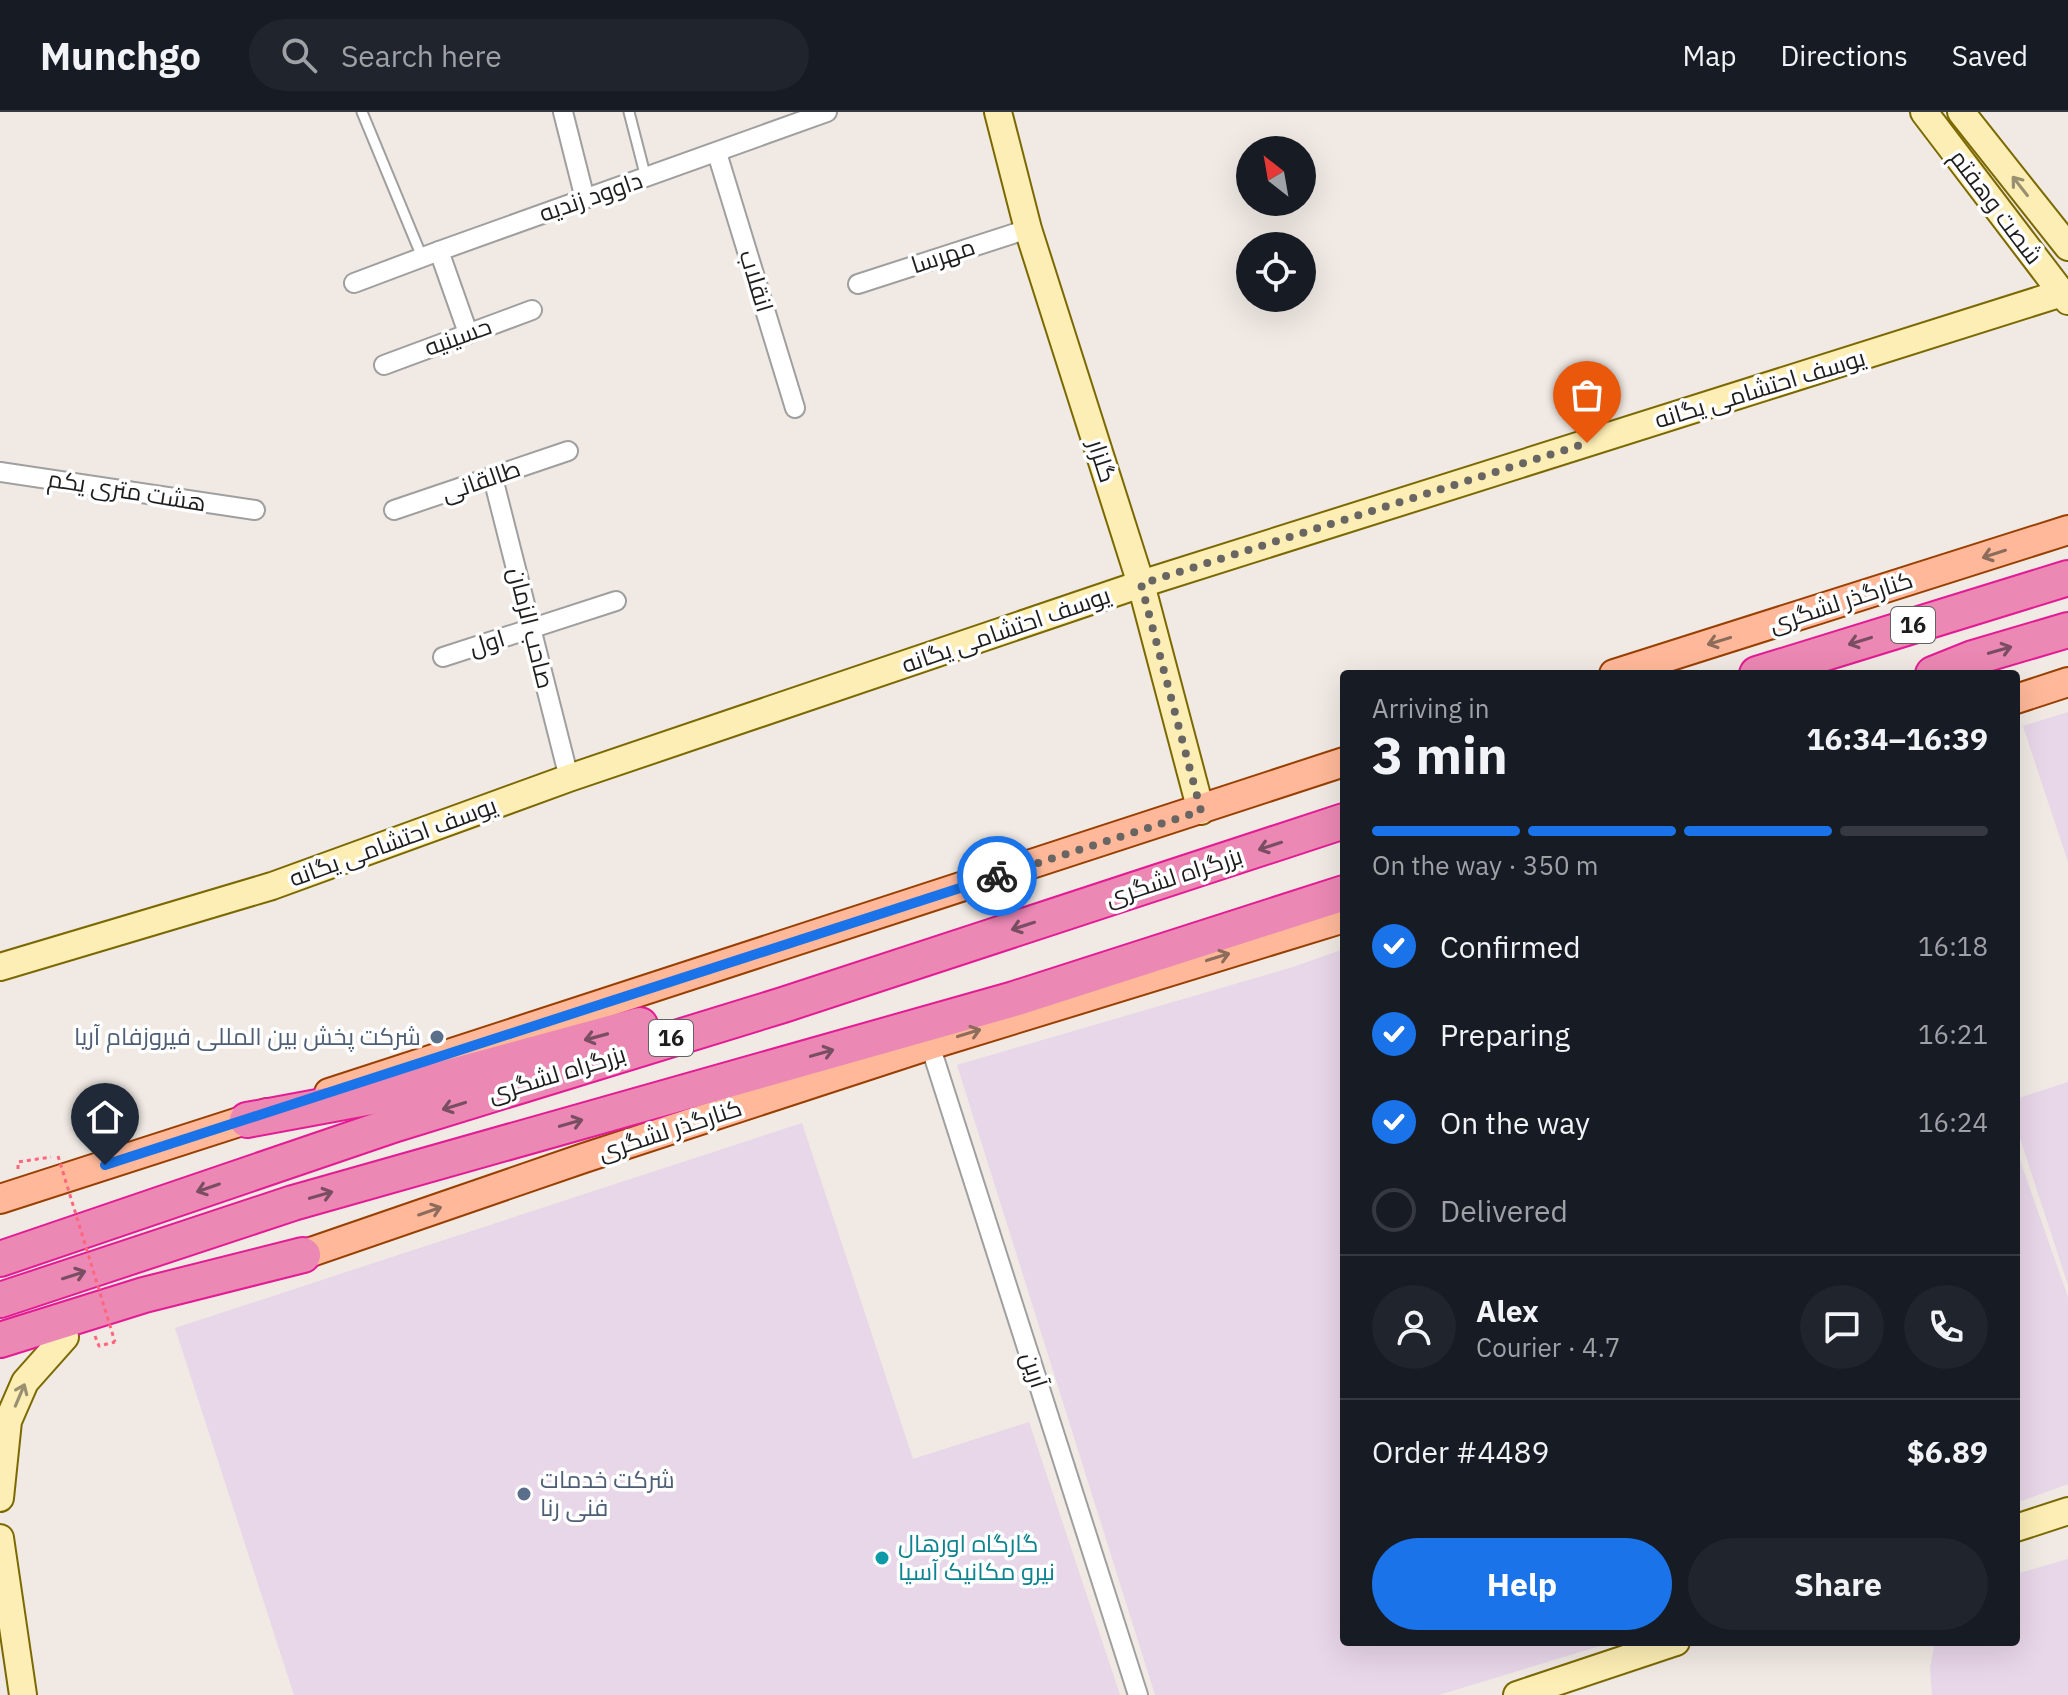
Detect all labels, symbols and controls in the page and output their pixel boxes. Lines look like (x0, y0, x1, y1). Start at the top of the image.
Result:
search box (249, 19, 809, 91)
text: Munchgo (40, 31, 201, 80)
icon: search (277, 33, 321, 77)
text: Search here (341, 36, 502, 75)
text: Map (1682, 37, 1736, 74)
text: Directions (1780, 37, 1908, 74)
text: Saved (1952, 37, 2028, 74)
north arrow (1236, 136, 1316, 216)
map controls (1236, 136, 1316, 312)
street label: شصت وهفتم (1942, 142, 2050, 271)
street label: داوود زندیه (535, 163, 647, 229)
one-way arrow (2011, 176, 2028, 197)
street label: مهرسا (907, 230, 979, 280)
button: locate (1236, 232, 1316, 312)
street label: انقلاب (732, 246, 782, 316)
street label: حسینیه (420, 309, 496, 363)
street label: یوسف احتشامی یگانه (1650, 341, 1870, 435)
pin (1553, 361, 1621, 443)
icon: bag (1565, 373, 1609, 417)
street label: گلزار (1080, 433, 1125, 486)
street label: طالقانی (437, 452, 524, 508)
street label: هشت متری یکم (46, 462, 209, 519)
one-way arrow (1981, 547, 2006, 562)
street label: کنارگذر لشگری (1765, 563, 1917, 639)
street label: صاحب الزمان (501, 564, 563, 692)
street label: یوسف احتشامی یگانه (897, 578, 1115, 680)
road number: 16 (1891, 607, 1935, 643)
street label: اول (465, 622, 508, 663)
one-way arrow (1707, 634, 1733, 649)
one-way arrow (1847, 635, 1872, 650)
one-way arrow (1987, 642, 2012, 656)
text: Arriving in (1372, 691, 1489, 725)
text: 16:34–16:39 (1807, 719, 1988, 758)
text: 3 min (1372, 721, 1508, 788)
street label: یوسف احتشامی یگانه (284, 788, 501, 893)
courier (957, 836, 1037, 916)
street label: بزرگراه لشگری (1101, 839, 1246, 913)
one-way arrow (1258, 839, 1283, 854)
text: On the way · 350 m (1372, 848, 1598, 882)
icon: bike (975, 854, 1019, 898)
one-way arrow (1010, 920, 1035, 935)
icon: check (1372, 924, 1416, 968)
text: Confirmed (1440, 927, 1581, 966)
text: 16:18 (1918, 929, 1988, 963)
one-way arrow (1204, 949, 1230, 964)
icon: check (1372, 1012, 1416, 1056)
text: Preparing (1440, 1015, 1570, 1054)
text: 16:21 (1918, 1017, 1988, 1051)
place label: شرکت پخش بین المللی فیروزفام آریا (74, 1020, 421, 1053)
road number: 16 (649, 1020, 693, 1056)
one-way arrow (957, 1025, 982, 1040)
marker: شرکت پخش بین المللی فیروزفام آریا (428, 1028, 446, 1046)
one-way arrow (584, 1030, 609, 1045)
street label: بزرگراه لشگری (484, 1037, 629, 1109)
one-way arrow (808, 1045, 834, 1060)
pin (71, 1083, 139, 1165)
street label: کنارگذر لشگری (594, 1091, 746, 1167)
icon: home (83, 1095, 127, 1139)
one-way arrow (442, 1099, 468, 1114)
icon: check (1372, 1100, 1416, 1144)
text: On the way (1440, 1103, 1590, 1142)
text: 16:24 (1918, 1105, 1988, 1139)
one-way arrow (558, 1115, 584, 1130)
one-way arrow (196, 1182, 221, 1197)
one-way arrow (308, 1187, 334, 1202)
text: Delivered (1440, 1191, 1568, 1230)
one-way arrow (417, 1202, 442, 1217)
one-way arrow (61, 1267, 86, 1282)
button: person (1372, 1285, 1456, 1369)
button: chat (1800, 1285, 1884, 1369)
button: phone (1904, 1285, 1988, 1369)
text: Alex (1476, 1291, 1539, 1330)
text: Courier · 4.7 (1476, 1330, 1620, 1364)
street label: آرین (1014, 1348, 1056, 1392)
one-way arrow (13, 1383, 28, 1408)
text: Order #4489 (1372, 1432, 1549, 1471)
text: $6.89 (1907, 1432, 1988, 1471)
place label: شرکت خدمات فنی رنا (540, 1463, 675, 1523)
marker: شرکت خدمات فنی رنا (515, 1485, 533, 1503)
place label: گارگاه اورهال نیرو مکانیک آسیا (898, 1527, 1055, 1587)
button: Help (1372, 1538, 1672, 1630)
button: Share (1688, 1538, 1988, 1630)
marker: گارگاه اورهال نیرو مکانیک آسیا (873, 1549, 891, 1567)

